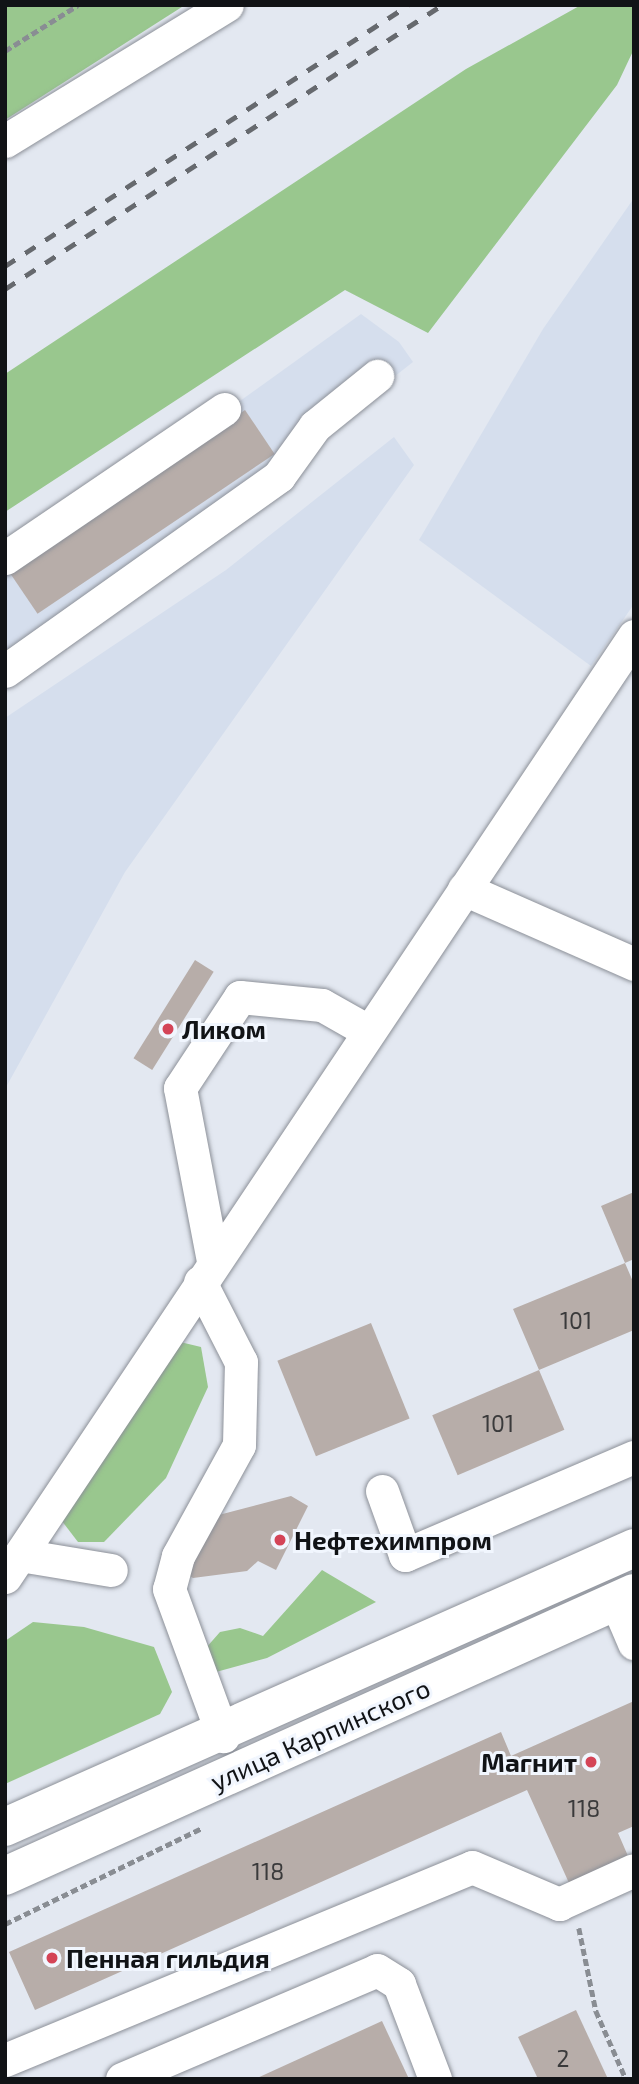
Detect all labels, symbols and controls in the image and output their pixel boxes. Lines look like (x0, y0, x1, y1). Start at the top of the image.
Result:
place label: Ликом (182, 1013, 266, 1045)
marker: Ликом (160, 1021, 176, 1037)
house number: 101 (560, 1306, 592, 1334)
house number: 101 (482, 1409, 514, 1437)
place label: Нефтехимпром (294, 1524, 492, 1556)
marker: Нефтехимпром (272, 1532, 288, 1548)
street label: улица Карпинского (205, 1672, 435, 1796)
place label: Магнит (481, 1746, 577, 1778)
marker: Магнит (583, 1754, 599, 1770)
house number: 118 (568, 1794, 600, 1822)
house number: 118 (252, 1857, 284, 1885)
place label: Пенная гильдия (66, 1942, 270, 1974)
marker: Пенная гильдия (44, 1950, 60, 1966)
house number: 2 (557, 2044, 569, 2072)

